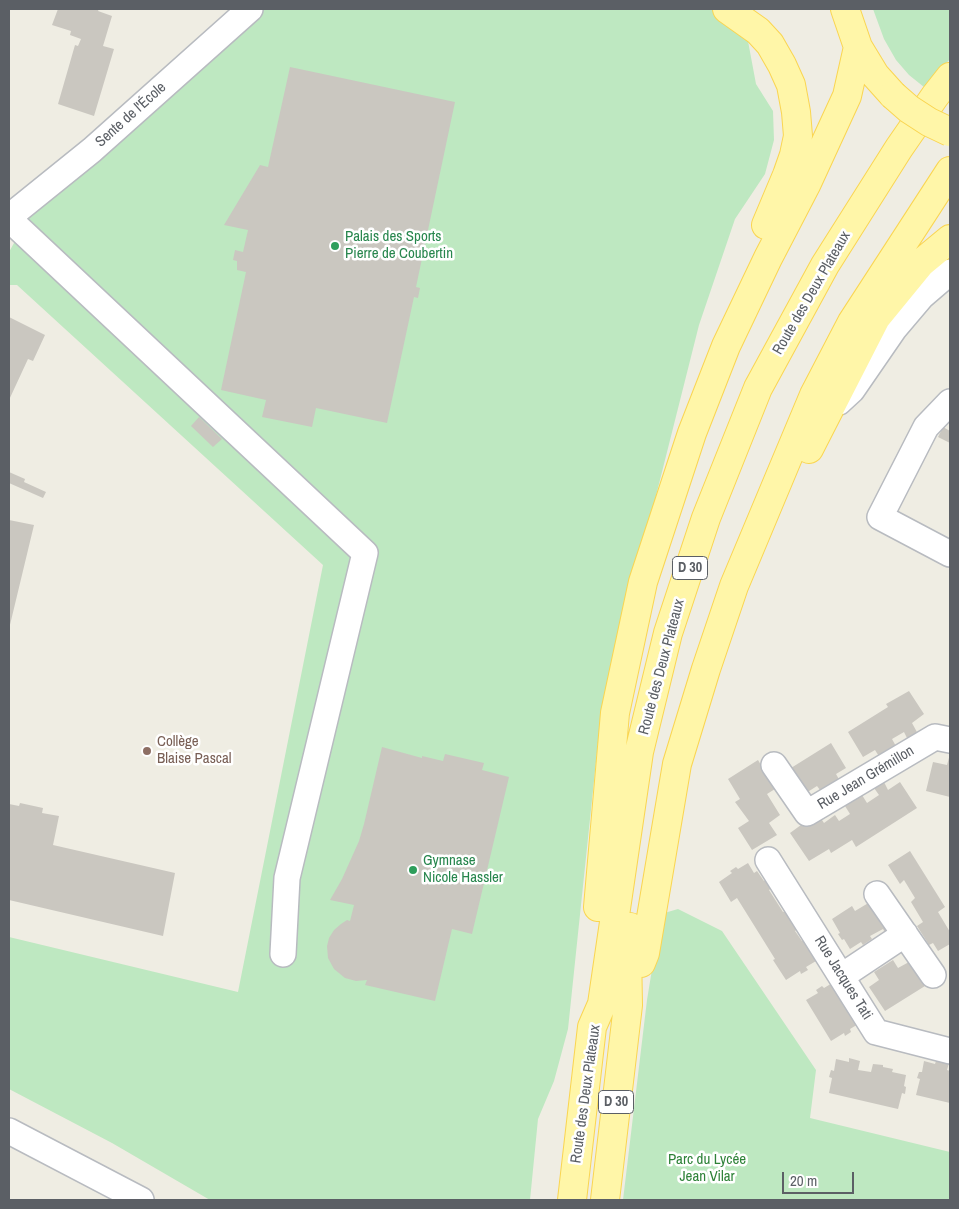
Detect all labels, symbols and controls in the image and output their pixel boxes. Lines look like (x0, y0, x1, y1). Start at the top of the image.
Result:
street label: Sente de l'École (92, 79, 170, 151)
place label: Palais des Sports Pierre de Coubertin (345, 228, 453, 263)
street label: Route des Deux Plateaux (769, 228, 855, 358)
marker: Palais des Sports Pierre de Coubertin (329, 240, 341, 252)
road number: D 30 (672, 556, 708, 580)
street label: Route des Deux Plateaux (635, 597, 689, 737)
place label: Collège Blaise Pascal (157, 733, 232, 768)
street label: Rue Jean Grémillon (814, 742, 918, 814)
marker: Collège Blaise Pascal (141, 745, 153, 757)
place label: Gymnase Nicole Hassler (423, 852, 503, 887)
marker: Gymnase Nicole Hassler (407, 864, 419, 876)
street label: Rue Jacques Tati (810, 933, 876, 1023)
street label: Route des Deux Plateaux (567, 1024, 605, 1164)
road number: D 30 (598, 1090, 634, 1114)
park label: Parc du Lycée Jean Vilar (668, 1151, 746, 1186)
scale bar (784, 1162, 856, 1194)
text: 20 m (790, 1170, 817, 1191)

